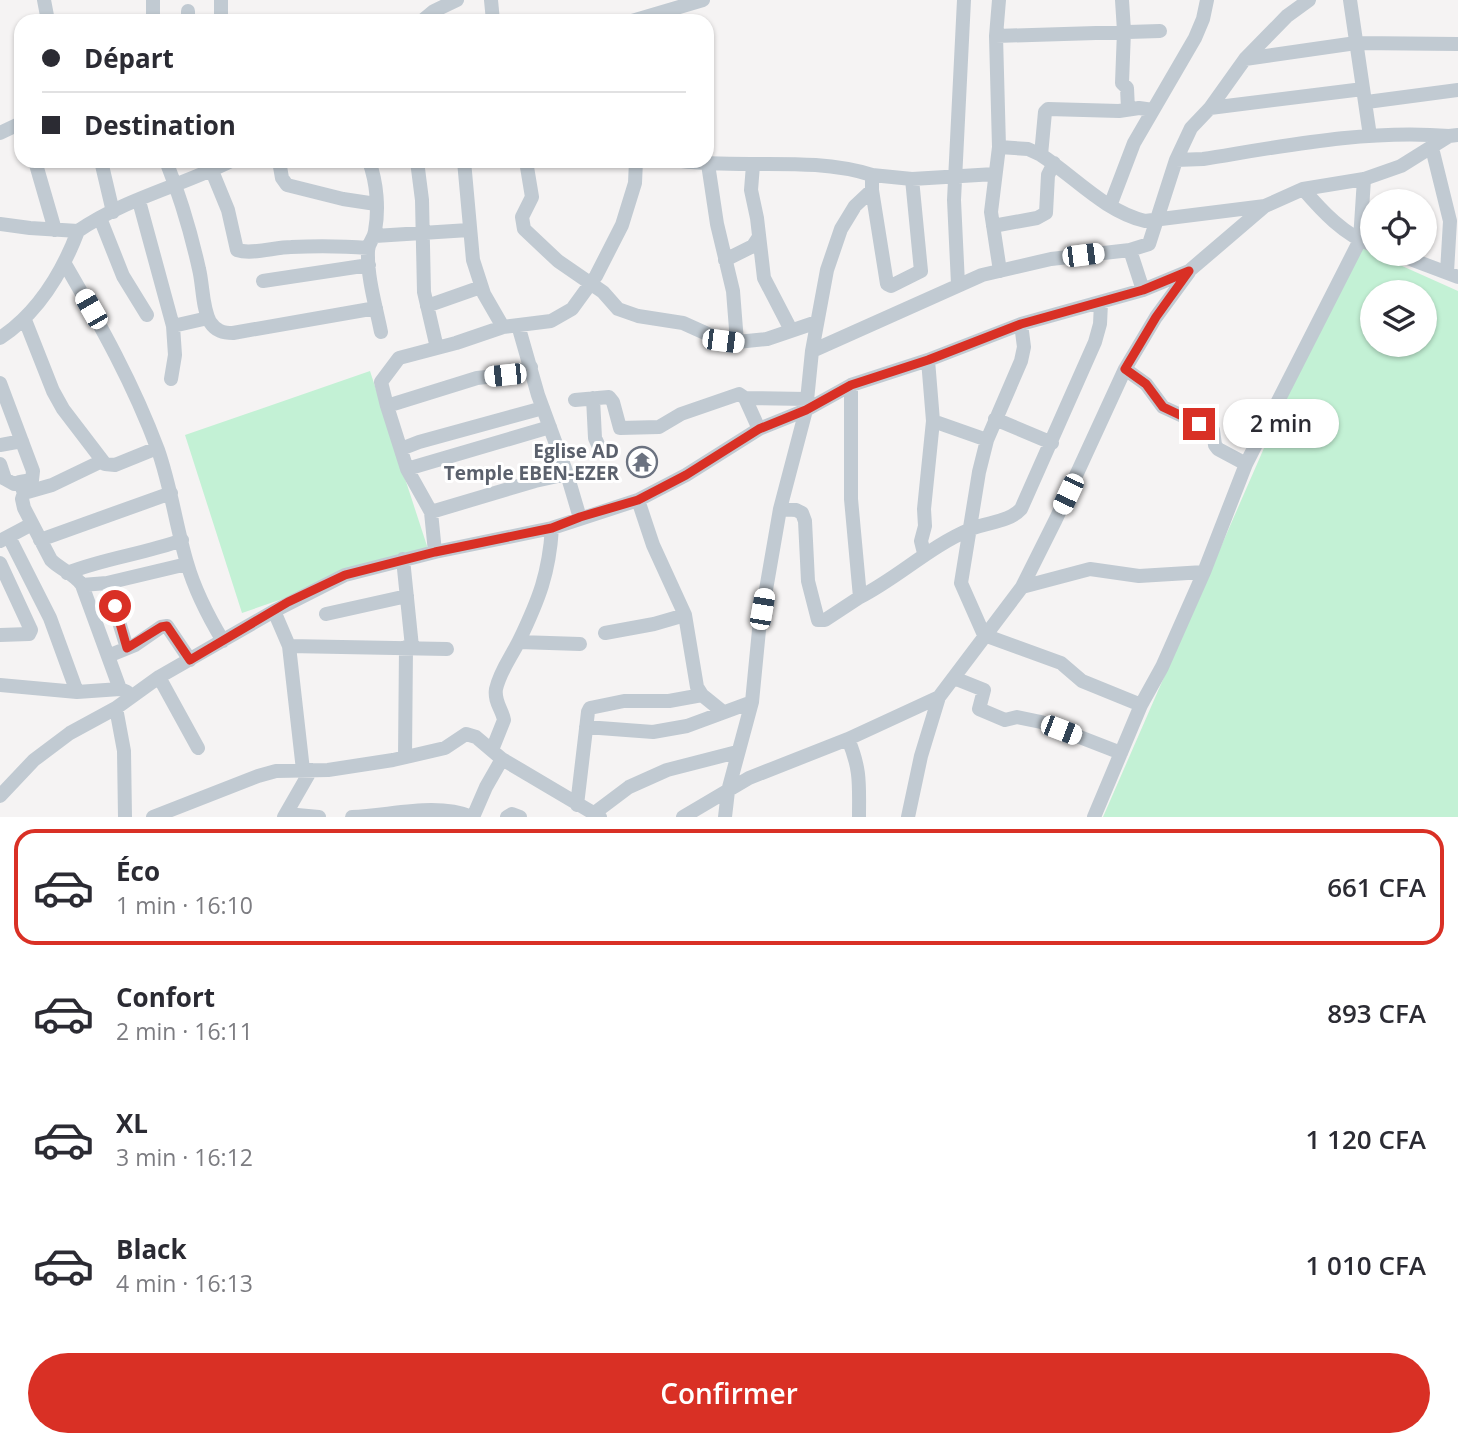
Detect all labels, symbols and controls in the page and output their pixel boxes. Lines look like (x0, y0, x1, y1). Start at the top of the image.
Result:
text: Départ (84, 40, 174, 76)
text: Destination (84, 107, 236, 143)
map controls (1360, 189, 1437, 357)
button: locate (1360, 189, 1437, 266)
car (1061, 242, 1106, 268)
button: layers (1360, 280, 1437, 357)
car (72, 286, 111, 332)
car (701, 328, 746, 354)
car (484, 362, 527, 388)
callout: 2 min (1224, 400, 1339, 448)
text: 2 min (1250, 407, 1312, 439)
route end (1183, 408, 1215, 440)
place label: Eglise AD Temple EBEN-EZER (444, 438, 619, 486)
temple icon: Eglise AD Temple EBEN-EZER (625, 445, 659, 479)
car (1050, 471, 1087, 517)
car (749, 586, 776, 632)
route start (99, 590, 131, 622)
car (1038, 713, 1085, 747)
text: Éco (116, 853, 160, 889)
icon: car (32, 856, 95, 919)
text: 661 CFA (1327, 869, 1426, 905)
text: 1 min · 16:10 (116, 889, 253, 921)
text: Confort (116, 979, 215, 1015)
icon: car (32, 982, 95, 1045)
text: 893 CFA (1327, 995, 1426, 1031)
text: 2 min · 16:11 (116, 1015, 253, 1047)
text: XL (116, 1105, 148, 1141)
icon: car (32, 1108, 95, 1171)
text: 1 120 CFA (1306, 1121, 1426, 1157)
text: 3 min · 16:12 (116, 1141, 253, 1173)
text: Black (116, 1231, 187, 1267)
icon: car (32, 1234, 95, 1297)
text: 1 010 CFA (1306, 1247, 1426, 1283)
text: 4 min · 16:13 (116, 1267, 253, 1299)
button: Confirmer (28, 1353, 1430, 1433)

